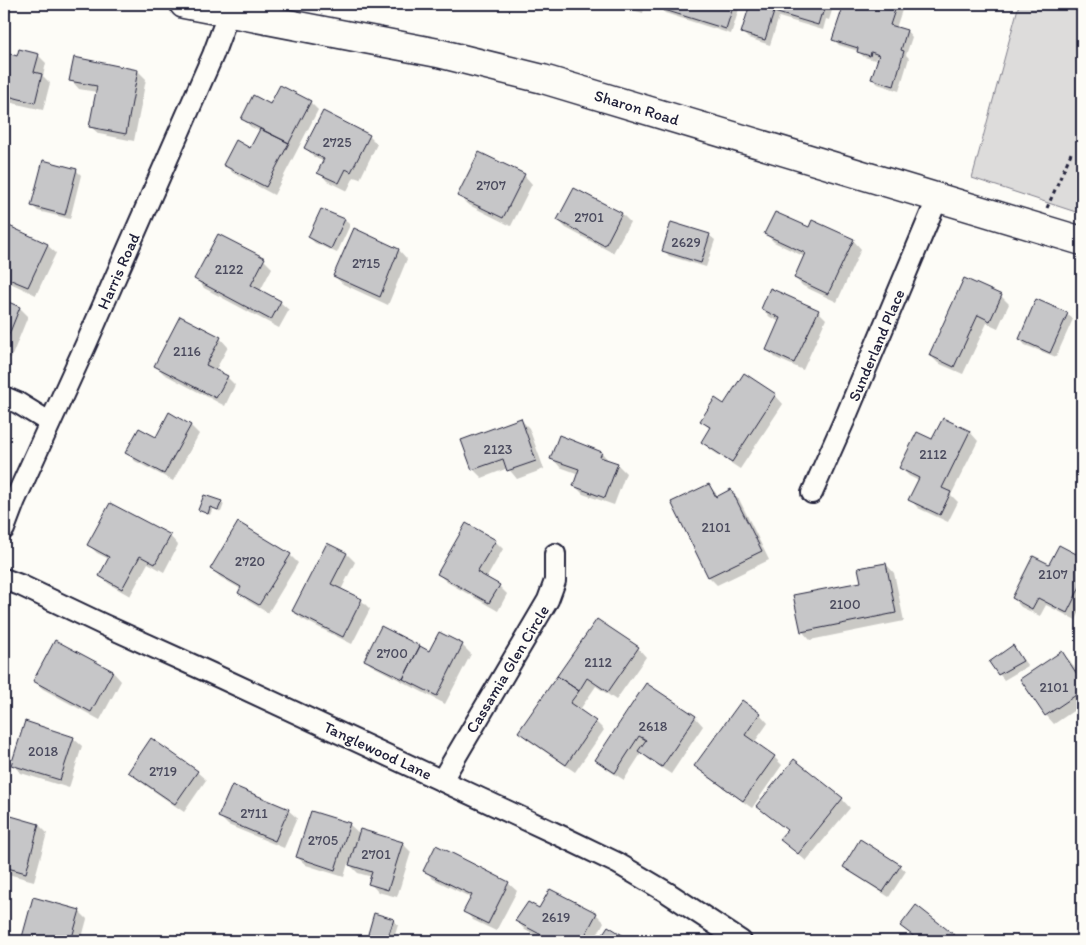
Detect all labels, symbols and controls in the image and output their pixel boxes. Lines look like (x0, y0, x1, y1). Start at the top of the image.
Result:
street label: Sharon Road (592, 86, 682, 129)
house number: 2725 (322, 134, 352, 151)
house number: 2707 (476, 177, 506, 194)
house number: 2701 (574, 209, 604, 226)
street label: Harris Road (93, 230, 144, 312)
house number: 2629 (671, 234, 701, 251)
house number: 2715 (352, 255, 380, 272)
house number: 2122 (215, 261, 244, 278)
street label: Sunderland Place (844, 286, 909, 404)
house number: 2116 (173, 343, 201, 360)
house number: 2123 (484, 441, 513, 458)
house number: 2112 (919, 446, 947, 463)
house number: 2101 (702, 519, 731, 536)
house number: 2720 (235, 553, 265, 570)
house number: 2107 (1038, 566, 1068, 583)
house number: 2100 (829, 596, 861, 613)
street label: Cassamia Glen Circle (462, 602, 553, 737)
house number: 2700 (376, 645, 408, 662)
house number: 2112 (584, 654, 612, 671)
house number: 2101 (1040, 679, 1069, 696)
street label: Tanglewood Lane (321, 717, 435, 784)
house number: 2618 (639, 718, 668, 735)
house number: 2018 (28, 743, 58, 760)
house number: 2719 (149, 763, 177, 780)
house number: 2711 (240, 805, 268, 822)
house number: 2705 (308, 832, 338, 849)
house number: 2701 (361, 846, 391, 863)
house number: 2619 (542, 909, 570, 926)

